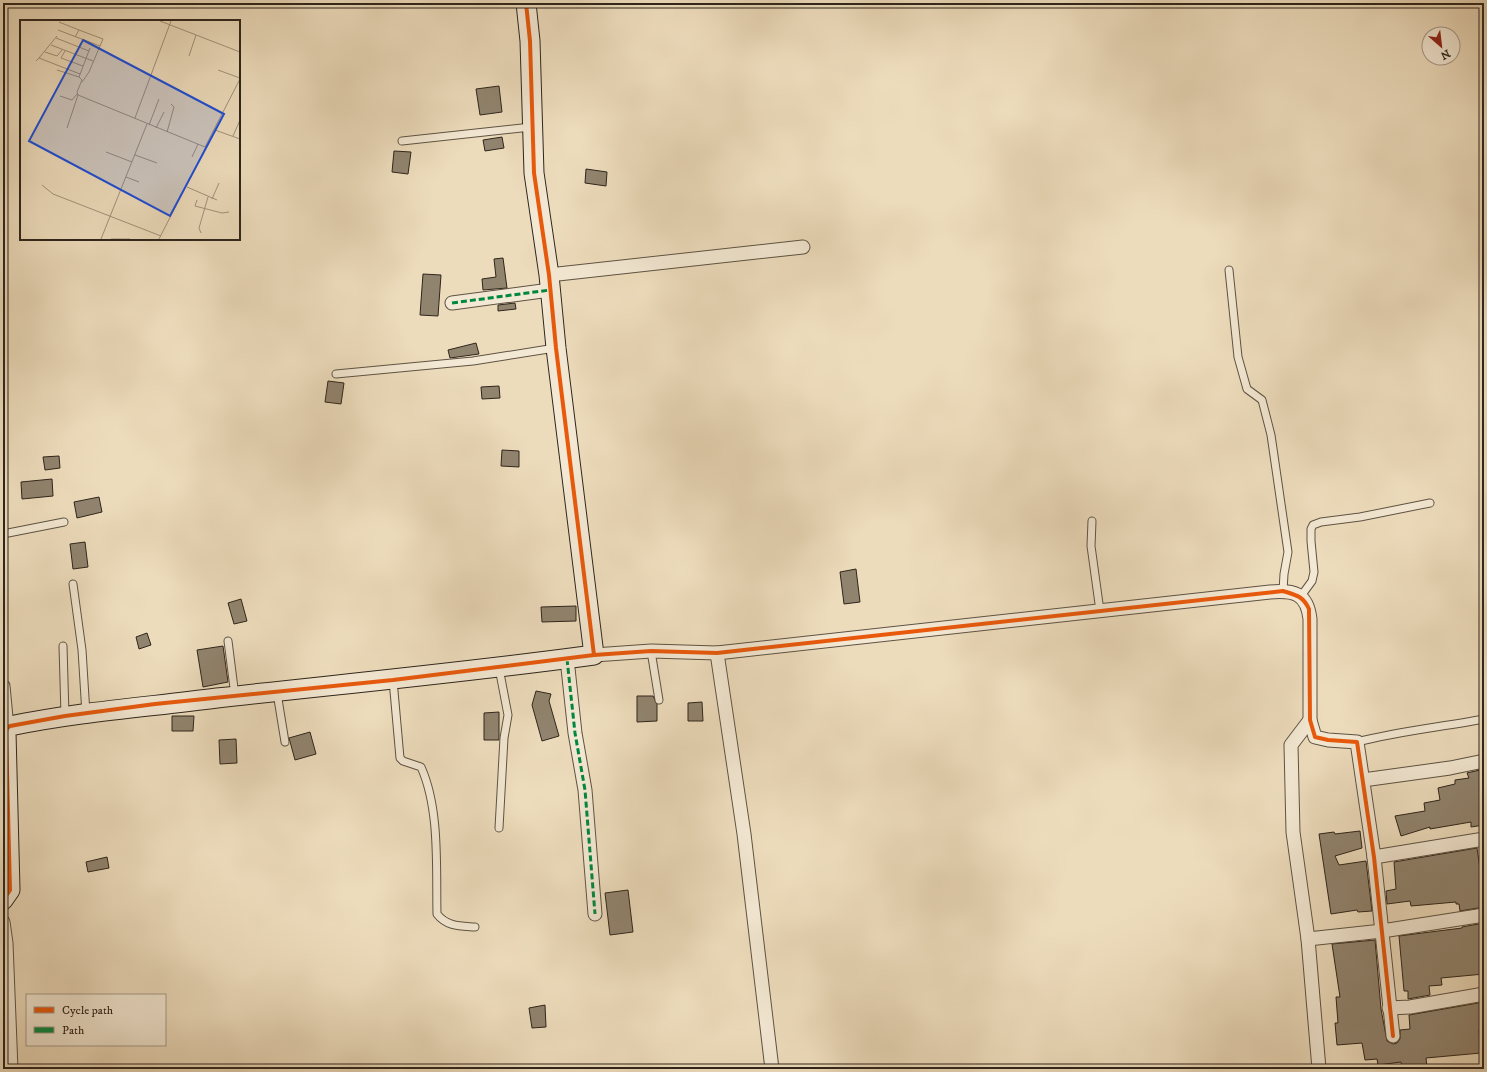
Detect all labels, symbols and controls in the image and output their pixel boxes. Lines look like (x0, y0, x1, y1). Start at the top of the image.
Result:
inset map (20, 20, 240, 240)
north arrow (1421, 26, 1461, 66)
text: N (1438, 46, 1452, 62)
legend (26, 994, 166, 1046)
text: Cycle path (62, 1003, 114, 1018)
text: Path (62, 1023, 85, 1038)

